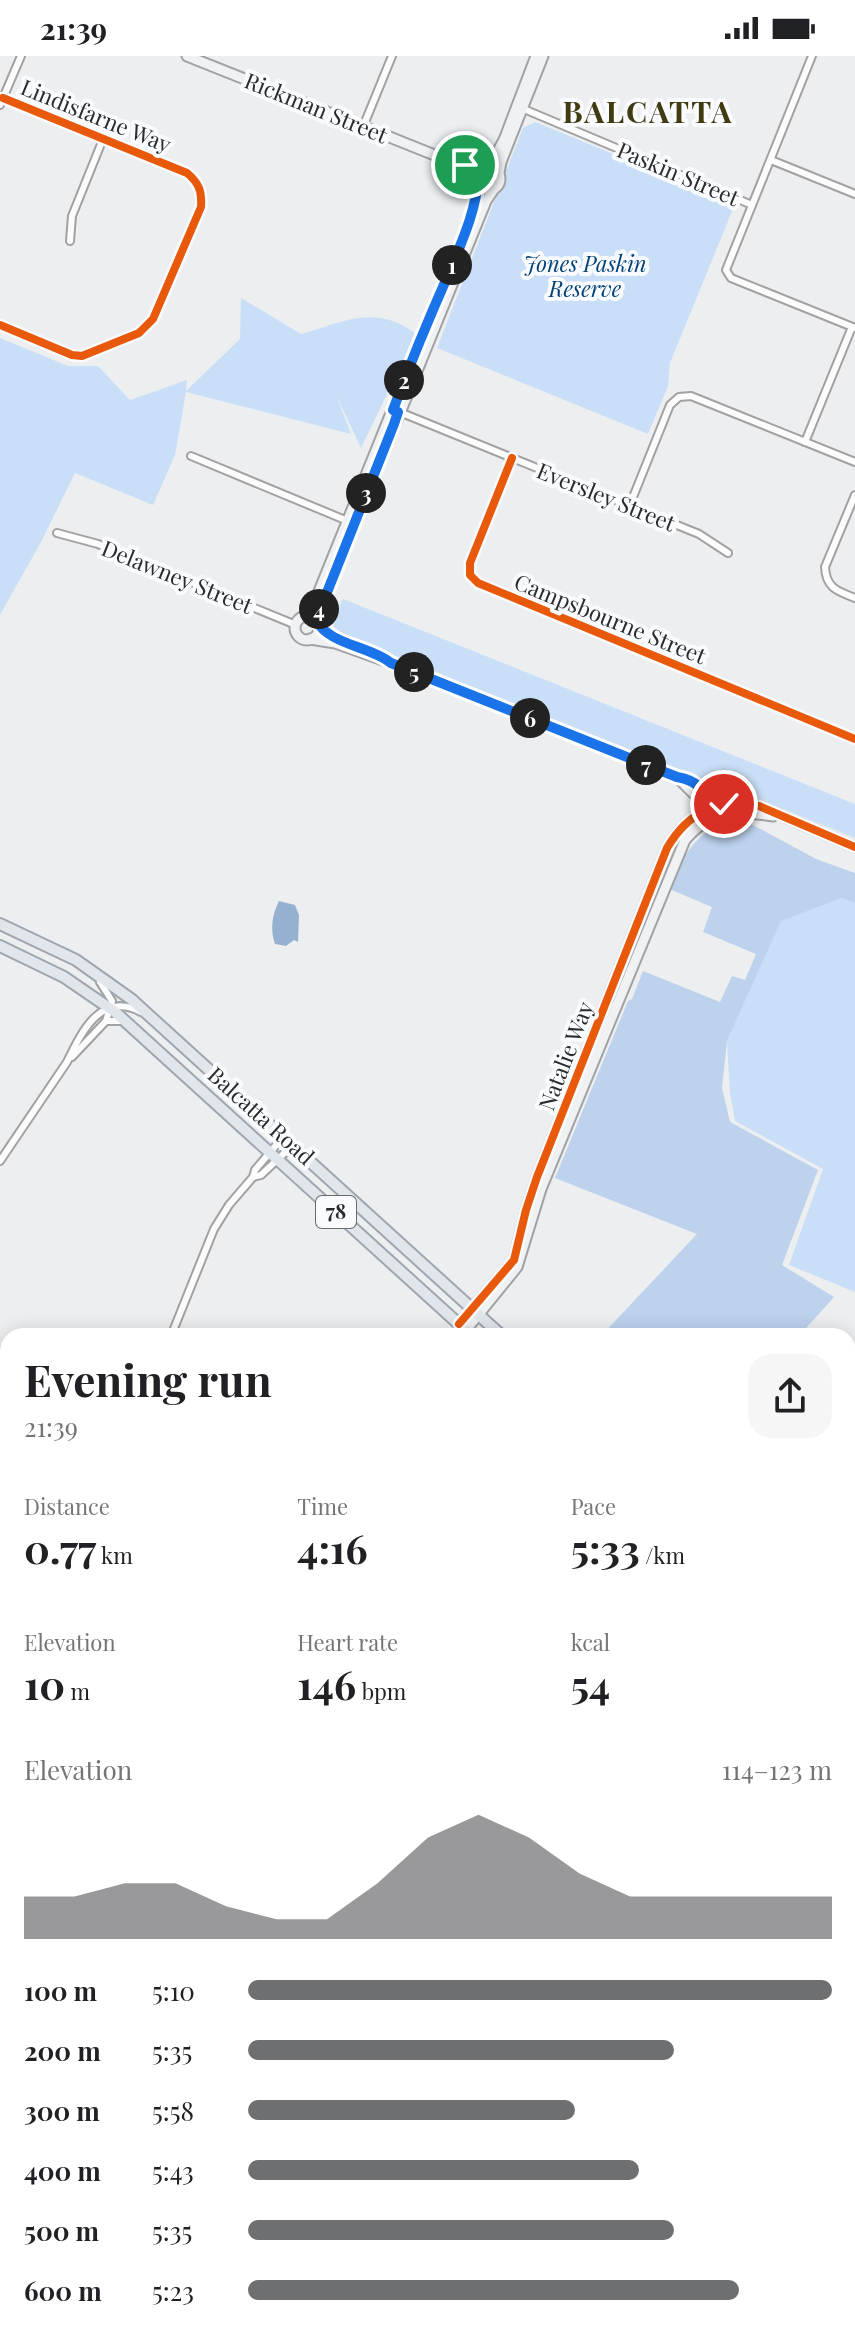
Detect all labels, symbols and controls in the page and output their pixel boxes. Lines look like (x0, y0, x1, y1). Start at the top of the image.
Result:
text: 21:39 (40, 8, 107, 48)
street label: Rickman Street (240, 65, 393, 150)
street label: Lindisfarne Way (17, 71, 176, 159)
district label: BALCATTA (563, 91, 733, 131)
pin (431, 131, 499, 199)
street label: Paskin Street (613, 134, 745, 213)
icon: arrive (443, 143, 487, 187)
pin: 1 (432, 245, 472, 285)
park label: Jones Paskin Reserve (523, 248, 647, 303)
text: 1 (448, 250, 456, 280)
pin: 2 (384, 360, 424, 400)
text: 2 (398, 365, 410, 395)
street label: Eversley Street (533, 455, 681, 538)
pin: 3 (346, 473, 386, 513)
text: 3 (361, 478, 371, 508)
street label: Delawney Street (97, 532, 258, 620)
street label: Campsbourne Street (510, 566, 712, 671)
pin: 4 (299, 589, 339, 629)
text: 4 (313, 594, 325, 624)
pin: 5 (394, 652, 434, 692)
text: 5 (409, 657, 419, 687)
pin: 6 (510, 698, 550, 738)
text: 6 (524, 703, 536, 733)
pin: 7 (626, 745, 666, 785)
text: 7 (641, 750, 651, 780)
pin (690, 770, 758, 838)
icon: check (702, 782, 746, 826)
street label: Natalie Way (531, 997, 600, 1114)
street label: Balcatta Road (202, 1060, 321, 1171)
road number: 78 (316, 1196, 356, 1228)
text: Evening run (24, 1349, 272, 1408)
button: share (748, 1354, 832, 1438)
text: 21:39 (24, 1409, 78, 1444)
text: Distance (24, 1491, 110, 1521)
text: Time (297, 1491, 348, 1521)
text: Pace (571, 1491, 616, 1521)
text: 0.77 (24, 1521, 96, 1574)
text: 4:16 (297, 1521, 368, 1574)
text: 5:33 (571, 1521, 640, 1574)
text: km (96, 1540, 133, 1570)
text: /km (640, 1540, 685, 1570)
text: Elevation (24, 1627, 116, 1657)
text: Heart rate (297, 1627, 398, 1657)
text: kcal (571, 1627, 610, 1657)
text: 10 (24, 1657, 65, 1710)
text: 146 (297, 1657, 356, 1710)
text: 54 (571, 1657, 610, 1710)
text: m (65, 1676, 90, 1706)
text: bpm (356, 1676, 406, 1706)
text: Elevation (24, 1752, 132, 1787)
text: 114–123 m (722, 1752, 832, 1787)
text: 100 m (24, 1973, 97, 2008)
text: 5:10 (152, 1973, 195, 2008)
text: 200 m (24, 2033, 101, 2068)
text: 5:35 (152, 2033, 192, 2068)
text: 300 m (24, 2093, 100, 2128)
text: 5:58 (152, 2093, 194, 2128)
text: 400 m (24, 2153, 101, 2188)
text: 5:43 (152, 2153, 194, 2188)
text: 500 m (24, 2213, 99, 2248)
text: 5:35 (152, 2213, 192, 2248)
text: 600 m (24, 2273, 102, 2308)
text: 5:23 (152, 2273, 194, 2308)

